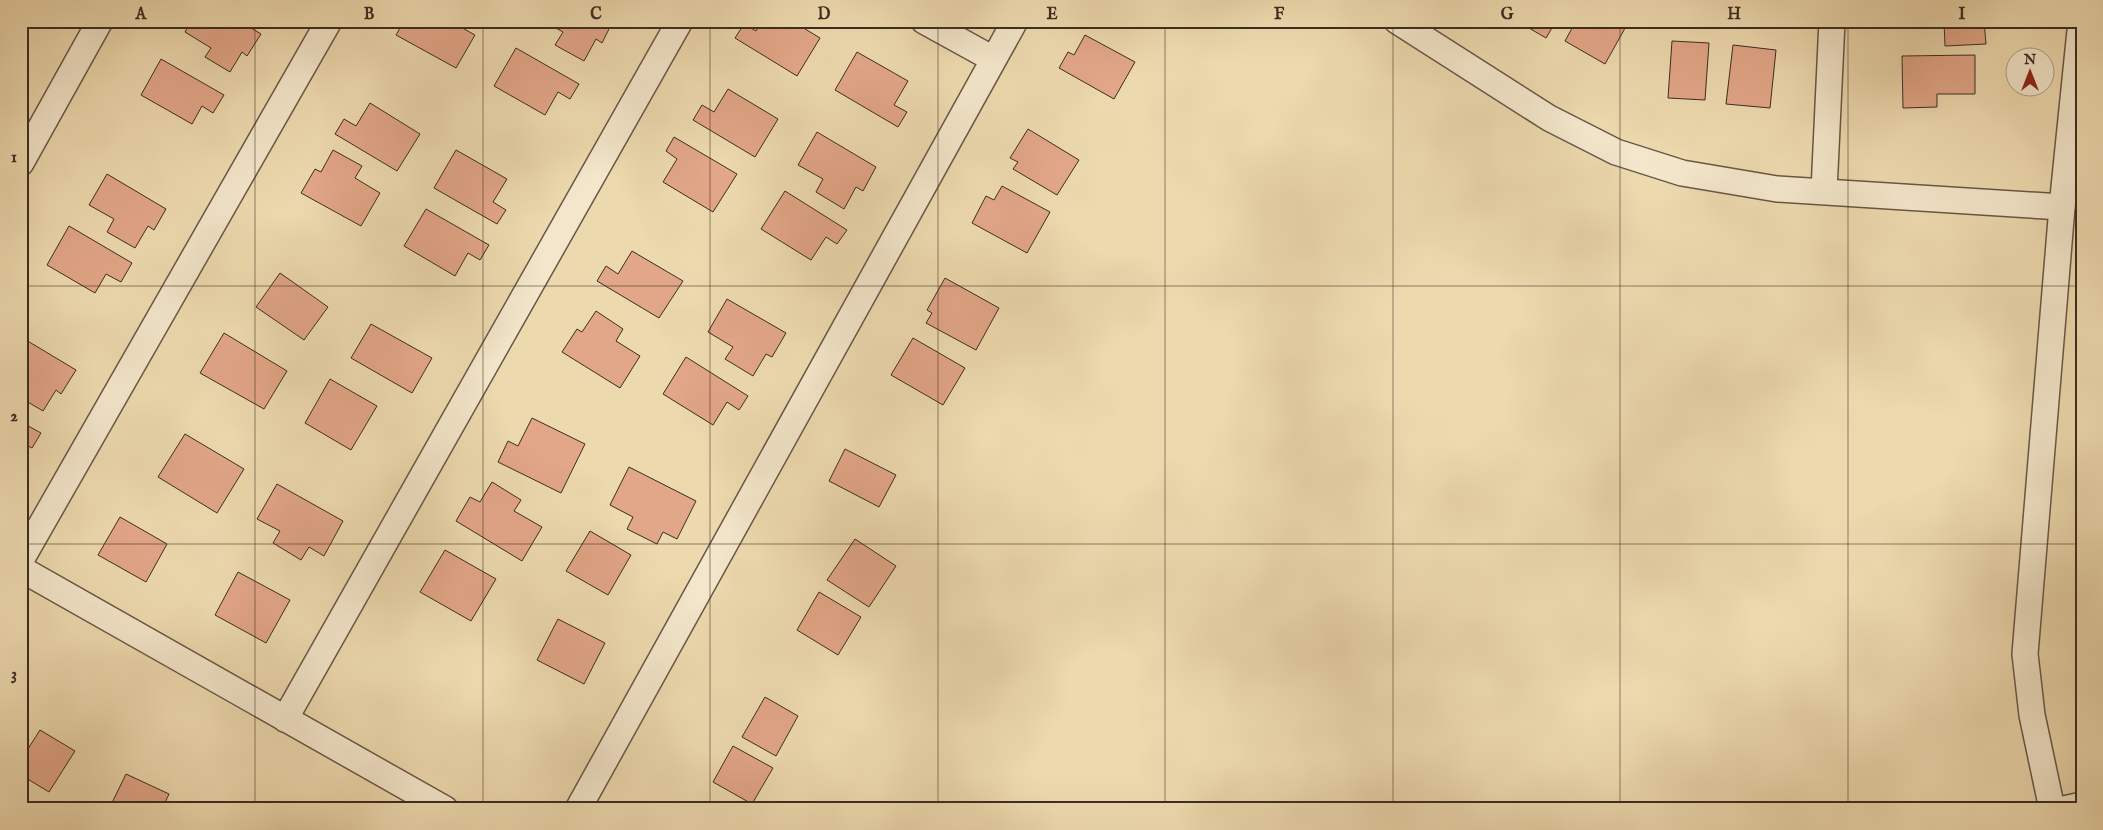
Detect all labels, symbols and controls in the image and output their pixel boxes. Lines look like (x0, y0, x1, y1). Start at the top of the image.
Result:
text: A (135, 5, 148, 25)
text: B (364, 5, 375, 25)
text: C (590, 5, 602, 25)
text: D (818, 5, 831, 25)
text: E (1046, 5, 1058, 25)
text: F (1274, 5, 1285, 25)
text: G (1501, 5, 1514, 25)
text: H (1727, 5, 1741, 25)
text: I (1959, 5, 1966, 25)
north arrow (2006, 48, 2056, 98)
text: N (2023, 51, 2036, 69)
text: 1 (11, 148, 17, 168)
text: 2 (10, 407, 18, 427)
text: 3 (11, 665, 17, 685)

